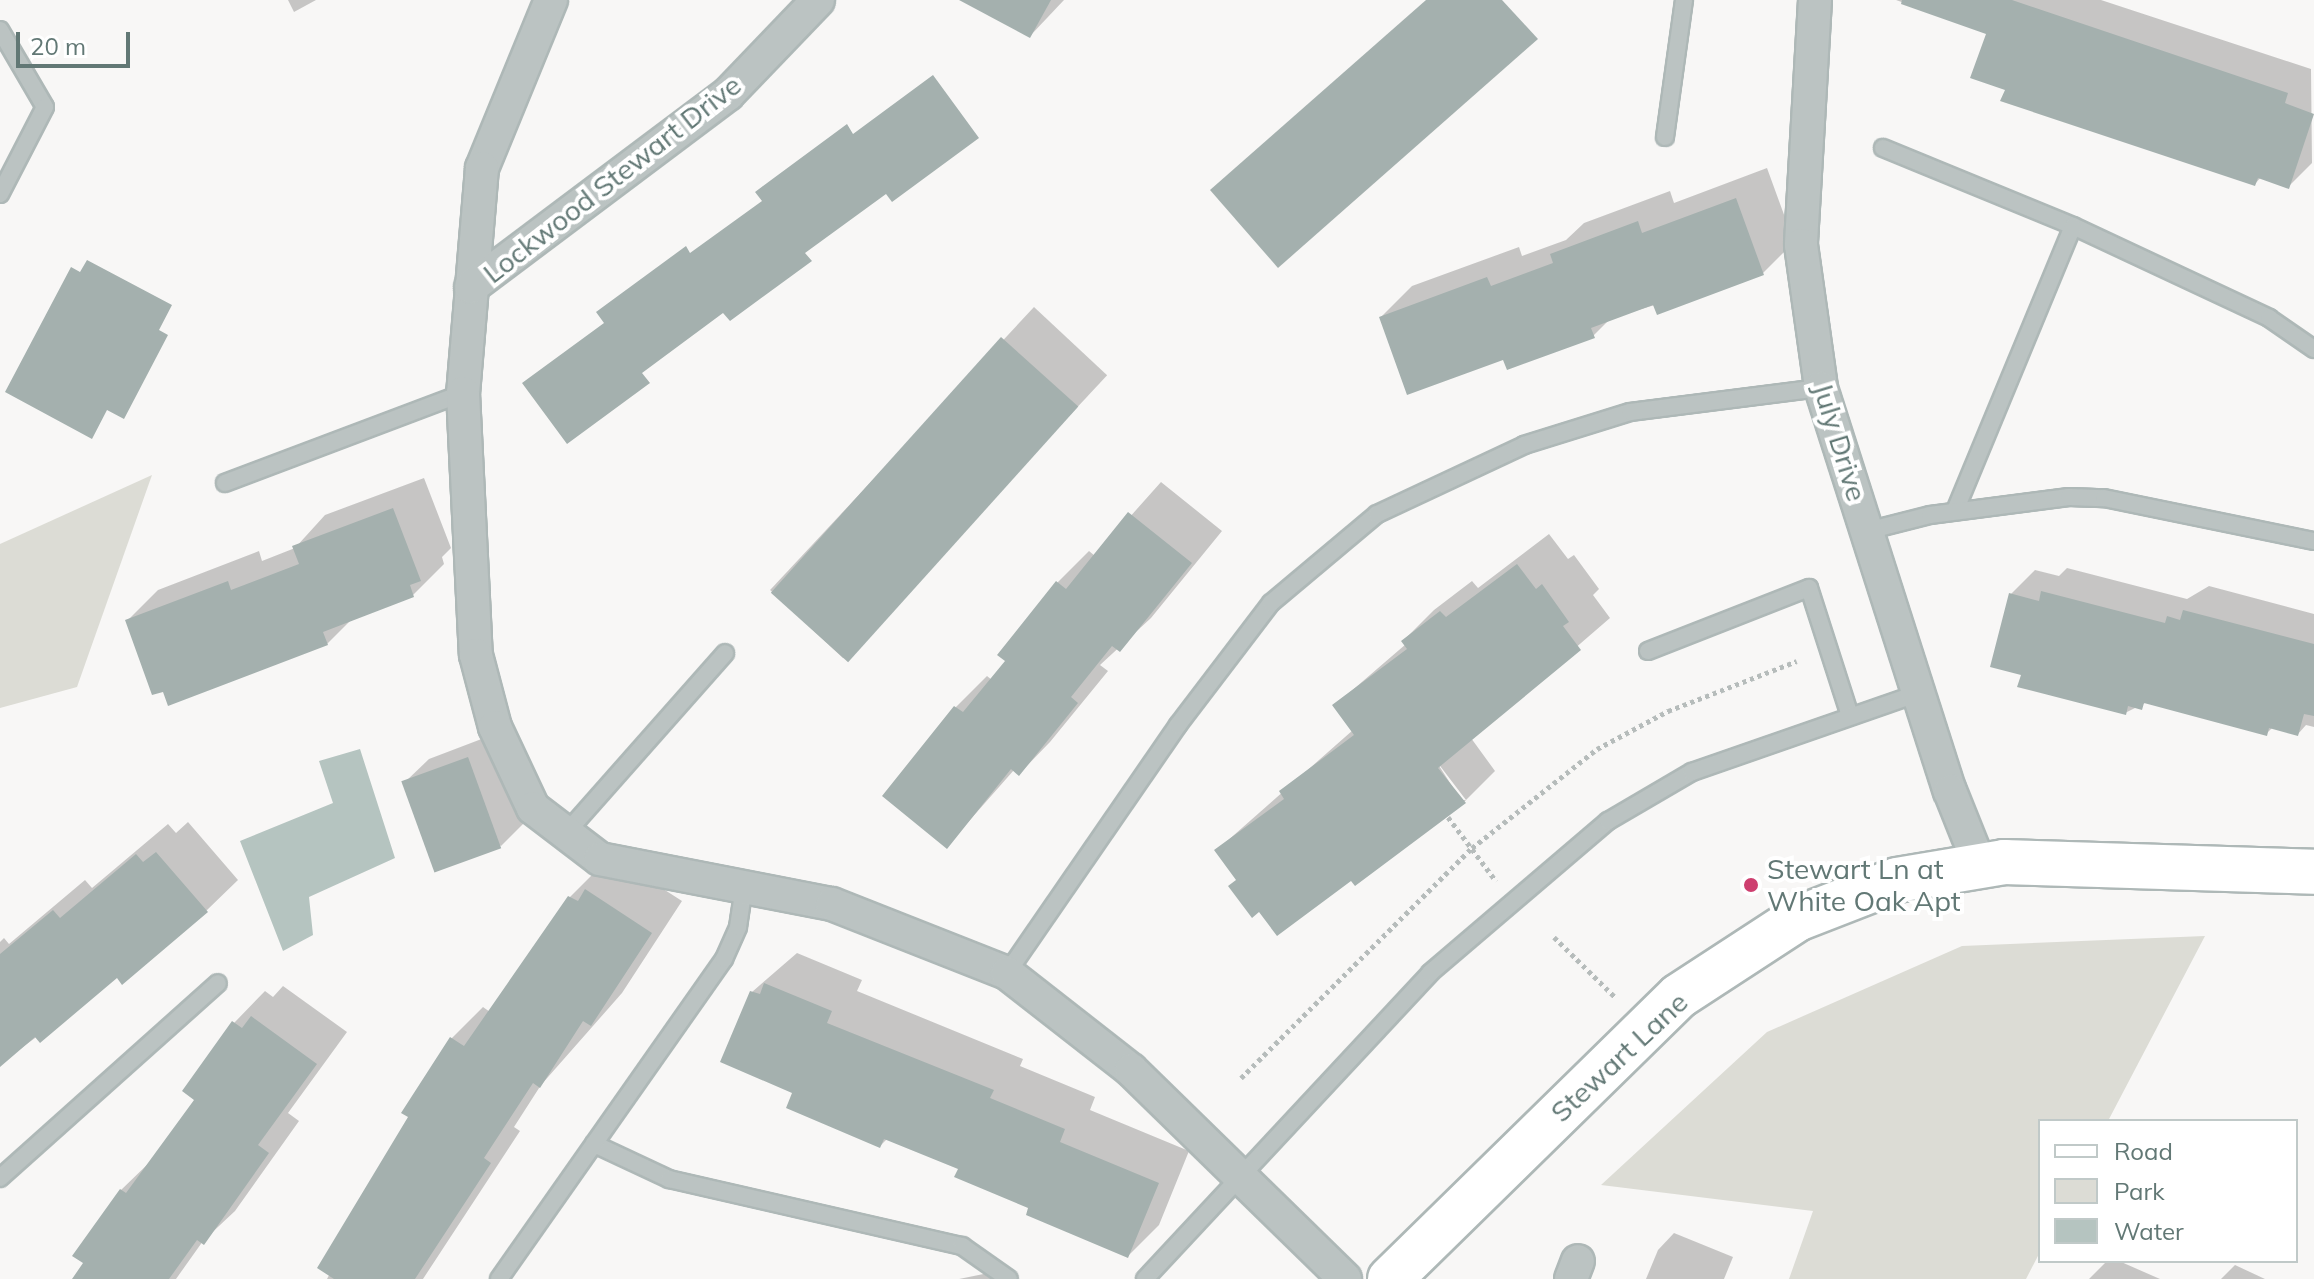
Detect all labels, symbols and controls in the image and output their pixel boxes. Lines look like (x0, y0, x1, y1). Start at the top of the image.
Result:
scale bar (20, 16, 134, 66)
text: 20 m (30, 31, 86, 61)
street label: Lockwood Stewart Drive (476, 68, 748, 290)
street label: July Drive (1806, 379, 1874, 505)
place label: Stewart Ln at White Oak Apt (1767, 852, 1961, 918)
marker: Stewart Ln at White Oak Apt (1742, 876, 1760, 894)
street label: Stewart Lane (1544, 985, 1694, 1129)
legend (2038, 1119, 2298, 1263)
text: Road (2114, 1136, 2173, 1166)
text: Park (2114, 1176, 2165, 1206)
text: Water (2114, 1216, 2184, 1246)

